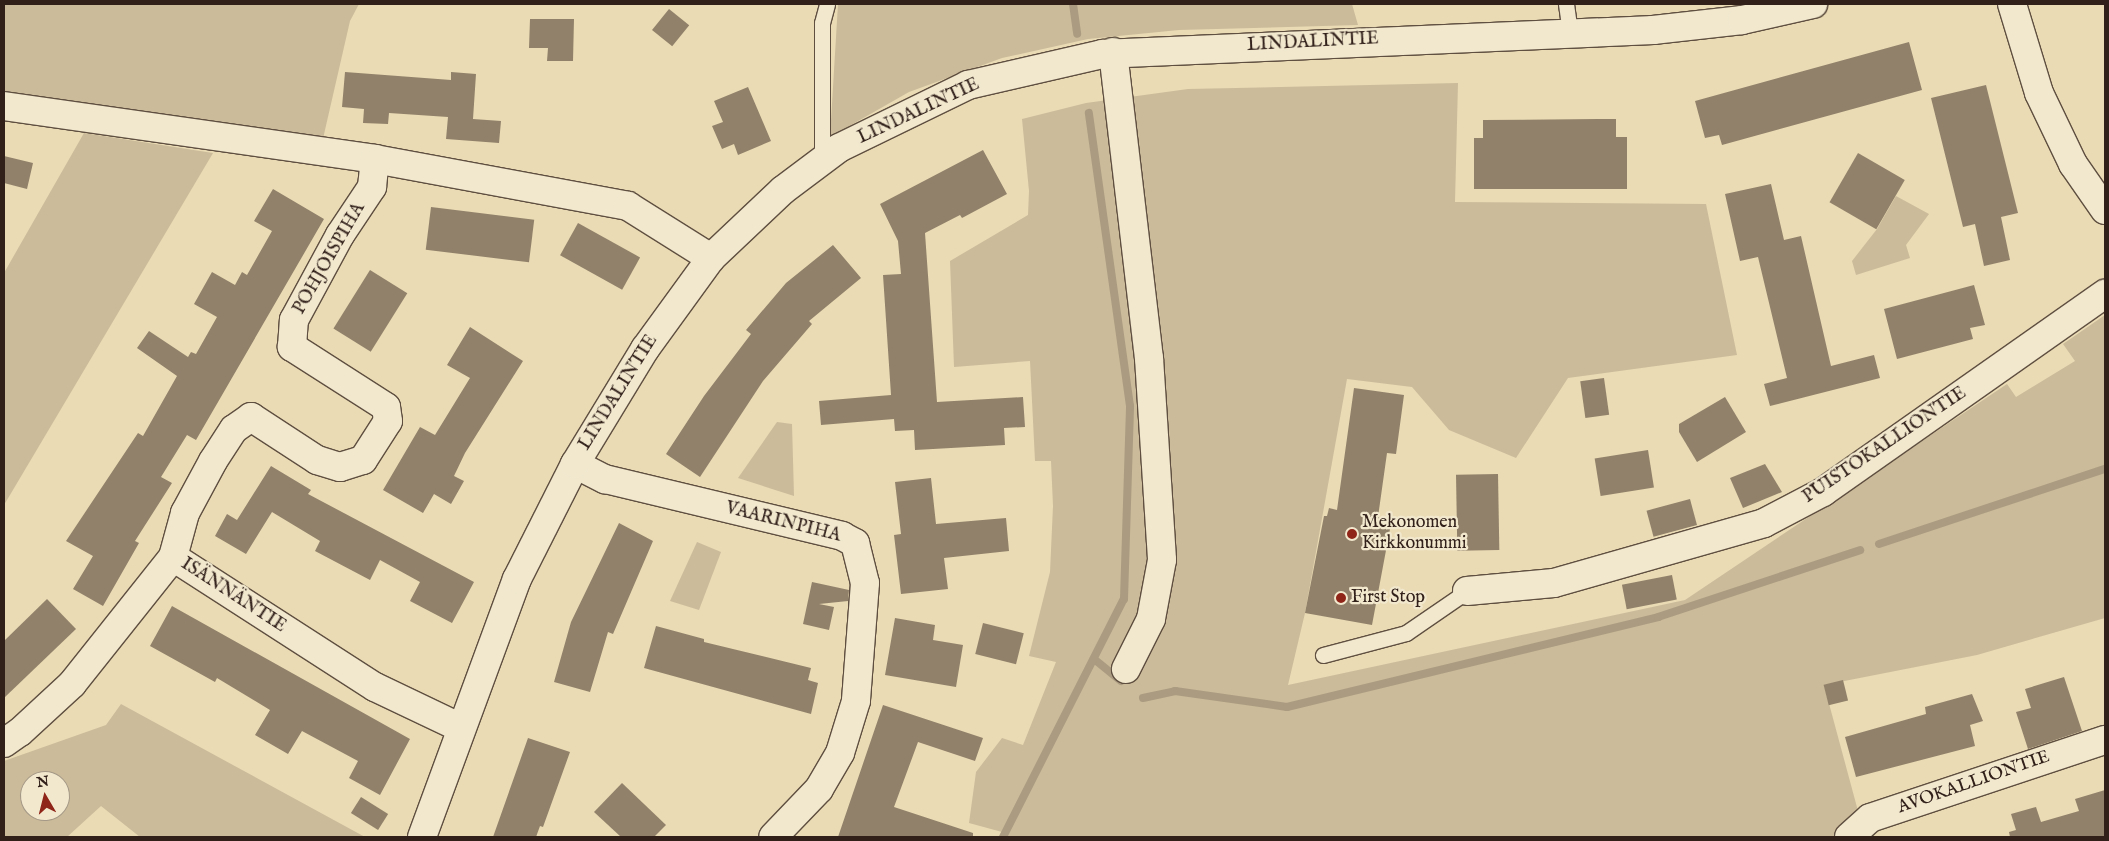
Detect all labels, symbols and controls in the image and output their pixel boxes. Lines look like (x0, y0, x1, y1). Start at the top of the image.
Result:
street label: LINDALINTIE (1247, 29, 1379, 57)
street label: LINDALINTIE (855, 74, 983, 150)
street label: POHJOISPIHA (289, 199, 371, 319)
street label: LINDALINTIE (575, 331, 663, 455)
street label: PUISTOKALLIONTIE (1799, 383, 1971, 509)
street label: VAARINPIHA (723, 498, 843, 548)
place label: Mekonomen Kirkkonummi (1362, 513, 1467, 556)
marker: Mekonomen Kirkkonummi (1346, 528, 1358, 540)
street label: ISÄNNÄNTIE (176, 554, 290, 638)
place label: First Stop (1351, 587, 1425, 609)
marker: First Stop (1335, 592, 1347, 604)
street label: AVOKALLIONTIE (1895, 747, 2053, 819)
north arrow (20, 771, 70, 821)
text: N (36, 772, 50, 792)

